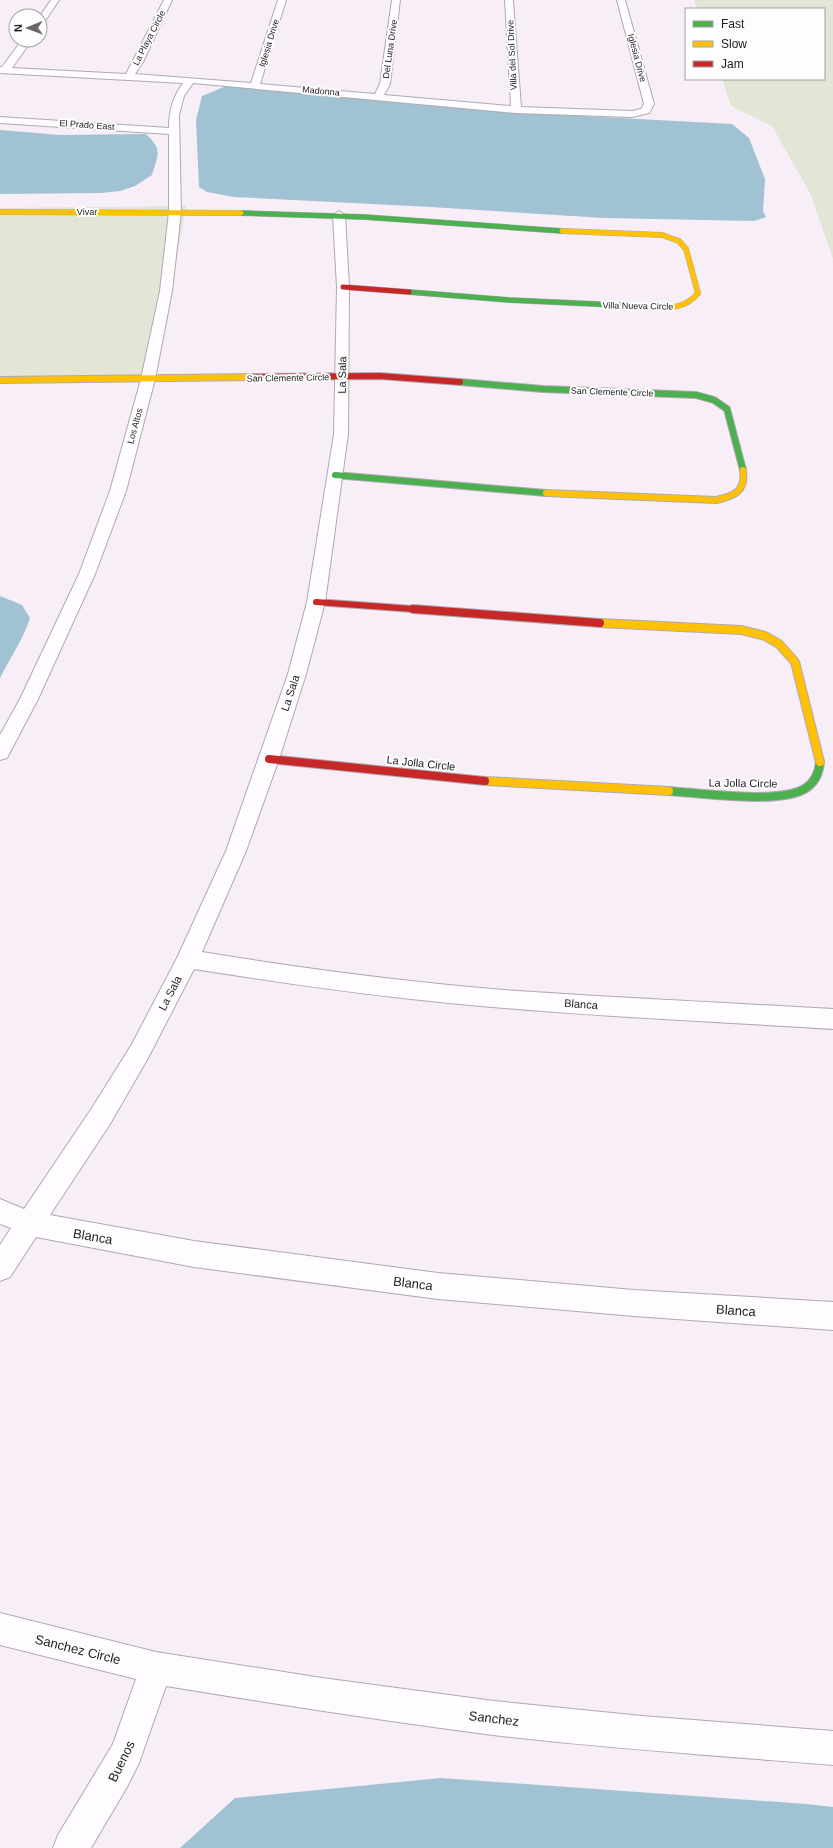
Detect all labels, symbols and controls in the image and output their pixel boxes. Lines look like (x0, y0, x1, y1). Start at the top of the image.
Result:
north arrow (8, 8, 48, 48)
legend (685, 8, 825, 80)
street label: La Playa Circle (131, 9, 167, 67)
text: Fast (721, 17, 745, 31)
street label: Iglesia Drive (257, 18, 281, 68)
street label: Del Luna Drive (381, 19, 399, 79)
street label: Villa del Sol Drive (505, 20, 519, 90)
text: N (12, 24, 24, 32)
street label: Iglesia Drive (626, 33, 648, 83)
text: Slow (721, 37, 747, 51)
text: Jam (721, 57, 744, 71)
street label: Madonna (302, 84, 340, 98)
street label: El Prado East (59, 118, 115, 132)
street label: Vivar (77, 207, 97, 217)
street label: Villa Nueva Circle (602, 300, 674, 312)
street label: La Sala (336, 355, 348, 394)
street label: San Clemente Circle (247, 372, 329, 384)
street label: San Clemente Circle (571, 386, 653, 398)
street label: Los Altos (125, 407, 145, 445)
street label: La Sala (279, 673, 302, 713)
street label: La Jolla Circle (386, 753, 456, 773)
street label: La Jolla Circle (708, 776, 778, 790)
street label: La Sala (156, 973, 184, 1012)
street label: Blanca (564, 997, 599, 1011)
street label: Blanca (72, 1226, 115, 1247)
street label: Blanca (392, 1274, 434, 1293)
street label: Blanca (716, 1302, 757, 1319)
street label: Sanchez Circle (34, 1632, 122, 1667)
street label: Sanchez (468, 1708, 520, 1729)
street label: Buenos (105, 1738, 138, 1784)

